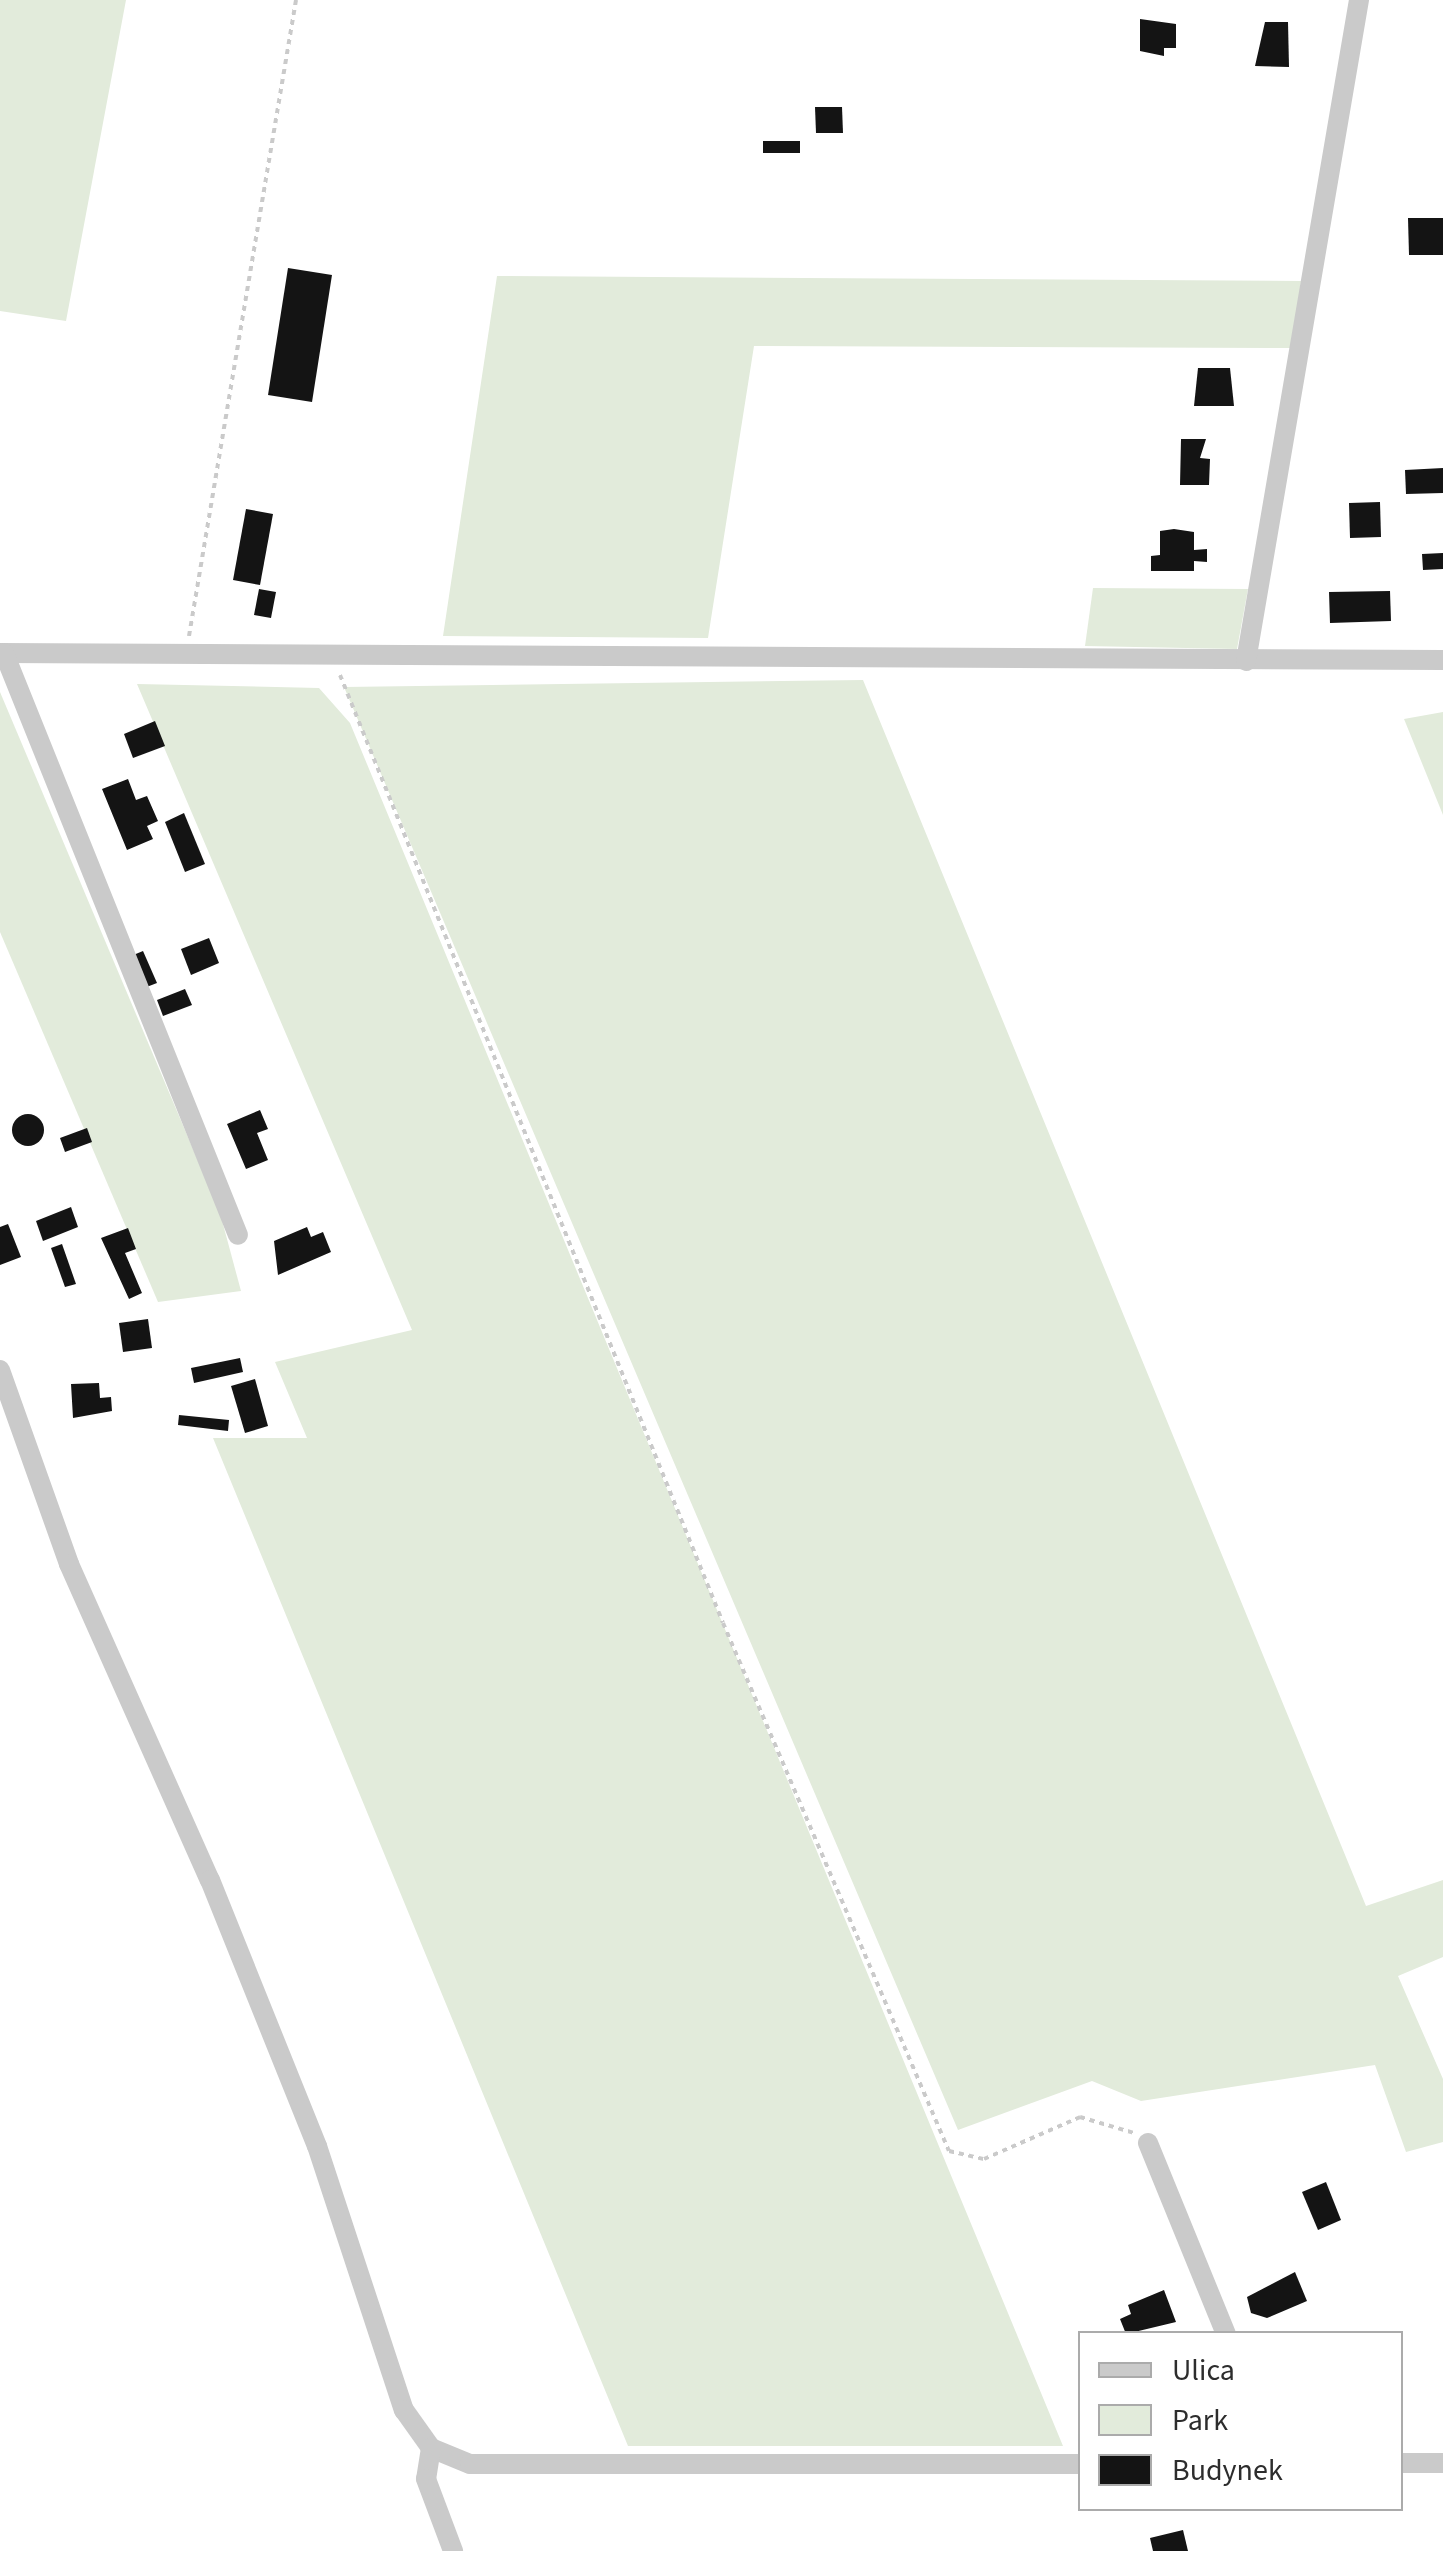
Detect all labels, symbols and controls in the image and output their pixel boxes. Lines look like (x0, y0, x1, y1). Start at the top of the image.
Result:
legend (1078, 2331, 1403, 2511)
text: Ulica (1172, 2349, 1235, 2392)
text: Park (1172, 2399, 1228, 2442)
text: Budynek (1172, 2449, 1283, 2492)

